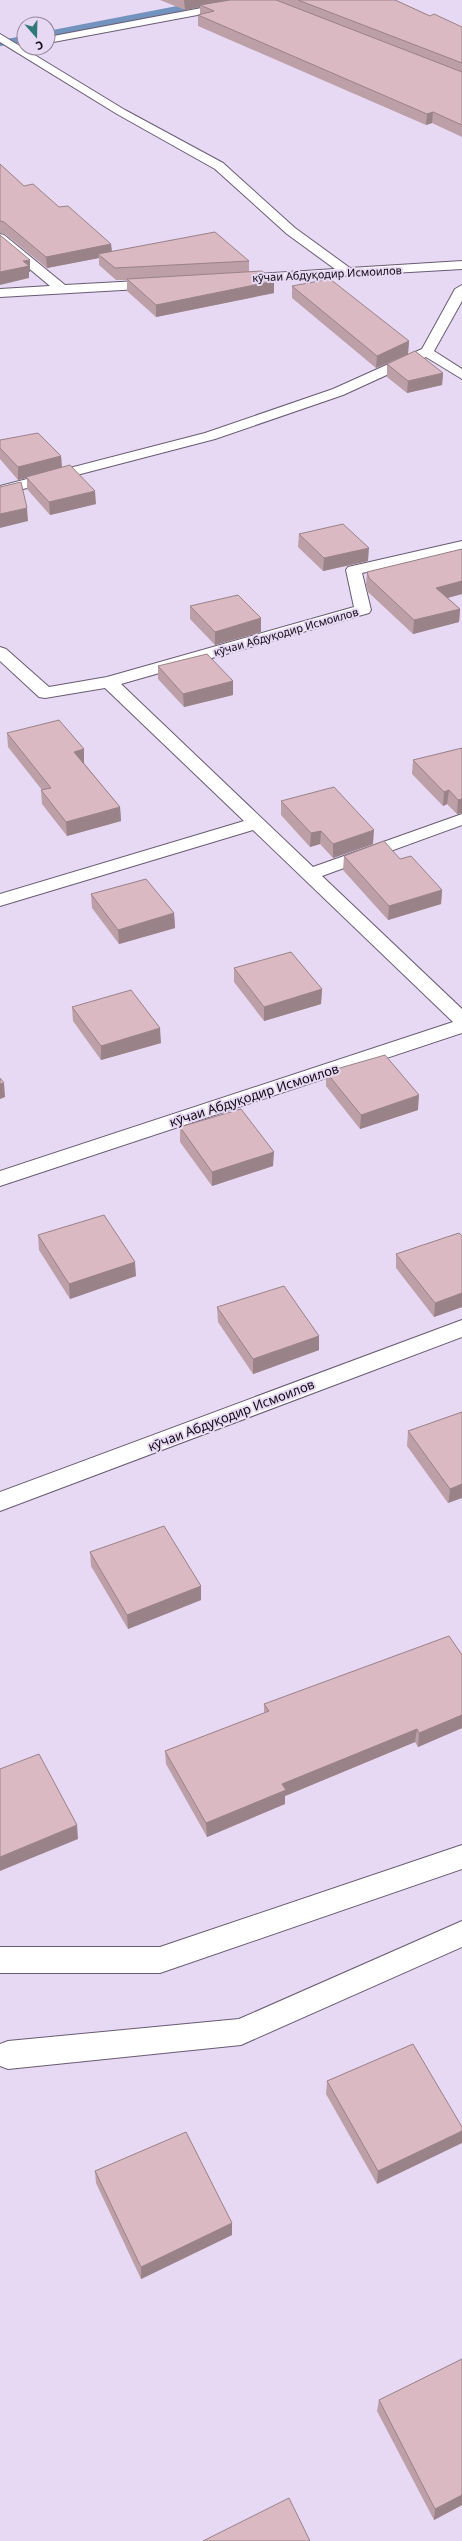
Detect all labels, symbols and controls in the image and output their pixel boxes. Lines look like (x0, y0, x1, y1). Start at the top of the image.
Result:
north arrow (16, 16, 56, 56)
text: С (34, 38, 45, 54)
street label: кӯчаи Абдуқодир Исмоилов (252, 262, 402, 285)
street label: кӯчаи Абдуқодир Исмоилов (212, 604, 360, 659)
street label: кӯчаи Абдуқодир Исмоилов (167, 1059, 341, 1131)
street label: кӯчаи Абдуқодир Исмоилов (145, 1375, 317, 1455)

